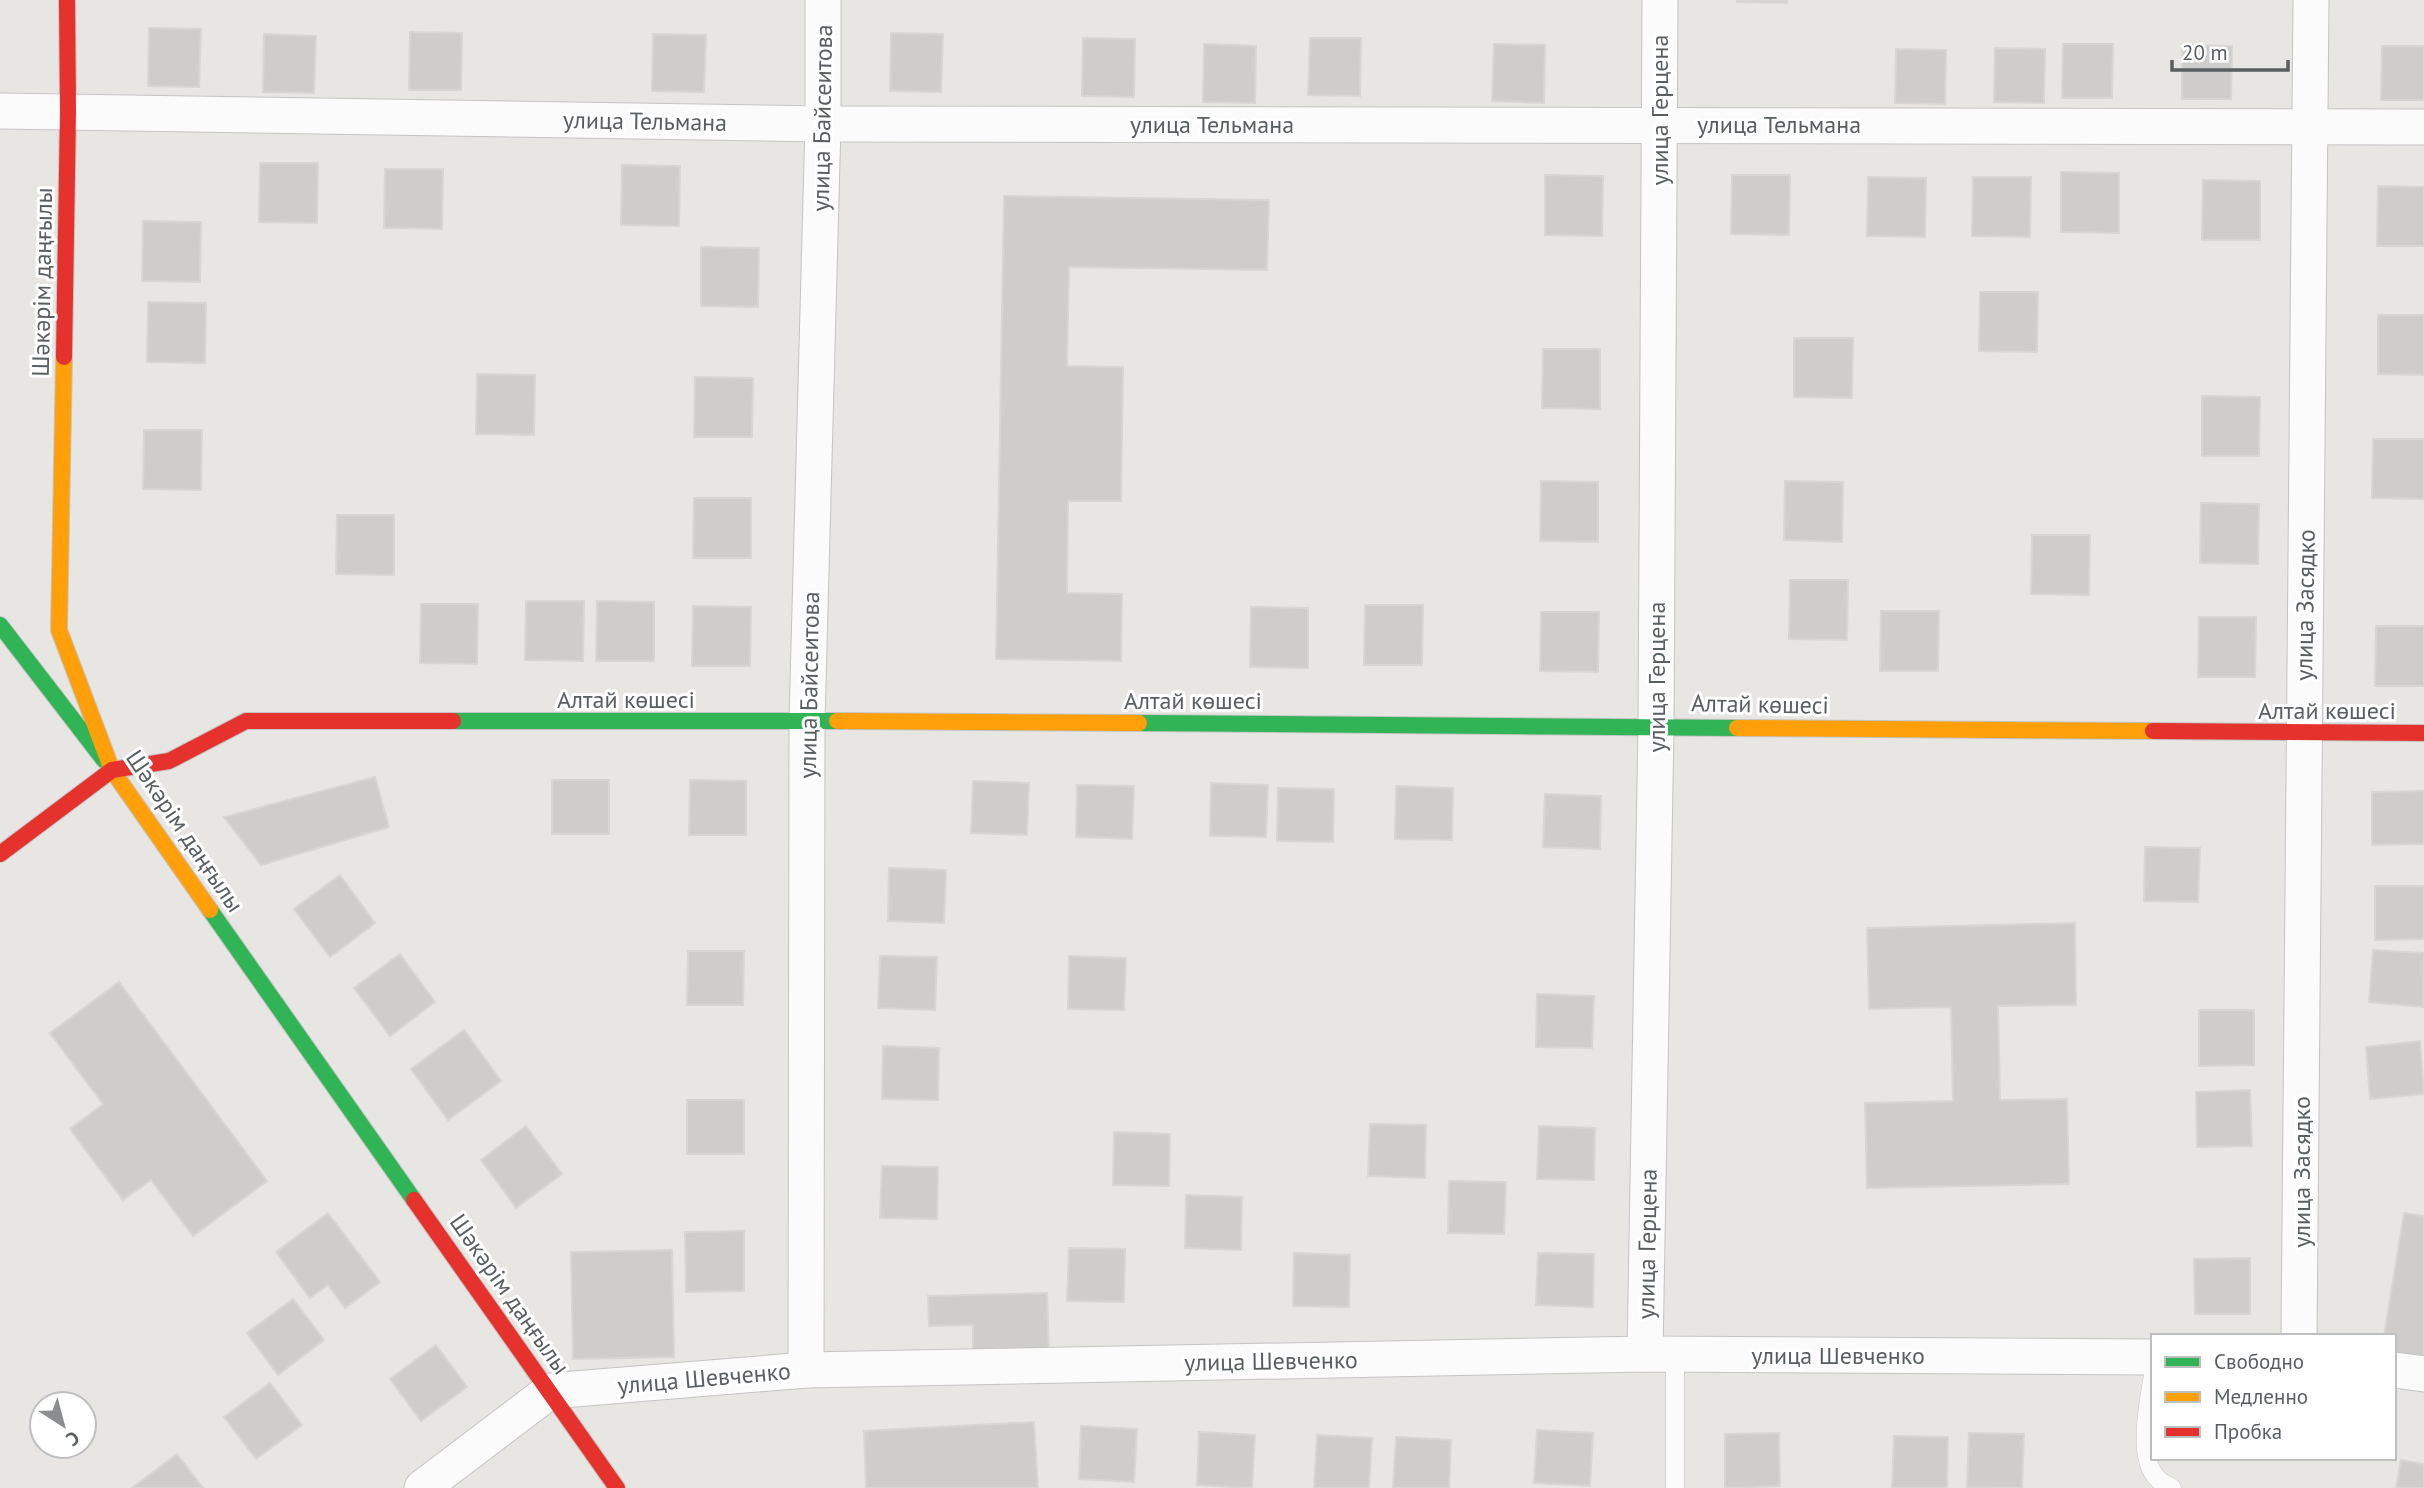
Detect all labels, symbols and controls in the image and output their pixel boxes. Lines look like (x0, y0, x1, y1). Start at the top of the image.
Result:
street label: улица Байсеитова (805, 24, 839, 212)
scale bar (2172, 28, 2288, 72)
street label: улица Герцена (1644, 35, 1675, 185)
text: 20 m (2182, 39, 2228, 66)
street label: улица Тельмана (563, 104, 727, 138)
street label: улица Тельмана (1130, 109, 1294, 140)
street label: улица Тельмана (1697, 109, 1861, 140)
street label: Шәкәрім даңғылы (25, 187, 59, 377)
street label: улица Засядко (2288, 529, 2322, 681)
street label: улица Байсеитова (792, 591, 826, 779)
street label: улица Герцена (1641, 602, 1672, 752)
street label: Алтай көшесі (557, 684, 695, 715)
street label: Алтай көшесі (1124, 685, 1262, 716)
street label: Алтай көшесі (1691, 687, 1829, 721)
street label: Алтай көшесі (2258, 695, 2396, 726)
street label: Шәкәрім даңғылы (119, 744, 251, 918)
street label: улица Засядко (2286, 1096, 2317, 1248)
street label: улица Герцена (1630, 1168, 1664, 1320)
street label: Шәкәрім даңғылы (443, 1208, 577, 1380)
legend (2151, 1334, 2396, 1460)
street label: улица Шевченко (1751, 1340, 1925, 1371)
street label: улица Шевченко (1184, 1344, 1358, 1378)
text: Свободно (2214, 1348, 2304, 1375)
street label: улица Шевченко (616, 1355, 792, 1401)
text: Медленно (2214, 1383, 2308, 1410)
north arrow (28, 1390, 98, 1460)
text: Пробка (2214, 1418, 2282, 1445)
text: С (61, 1426, 84, 1452)

